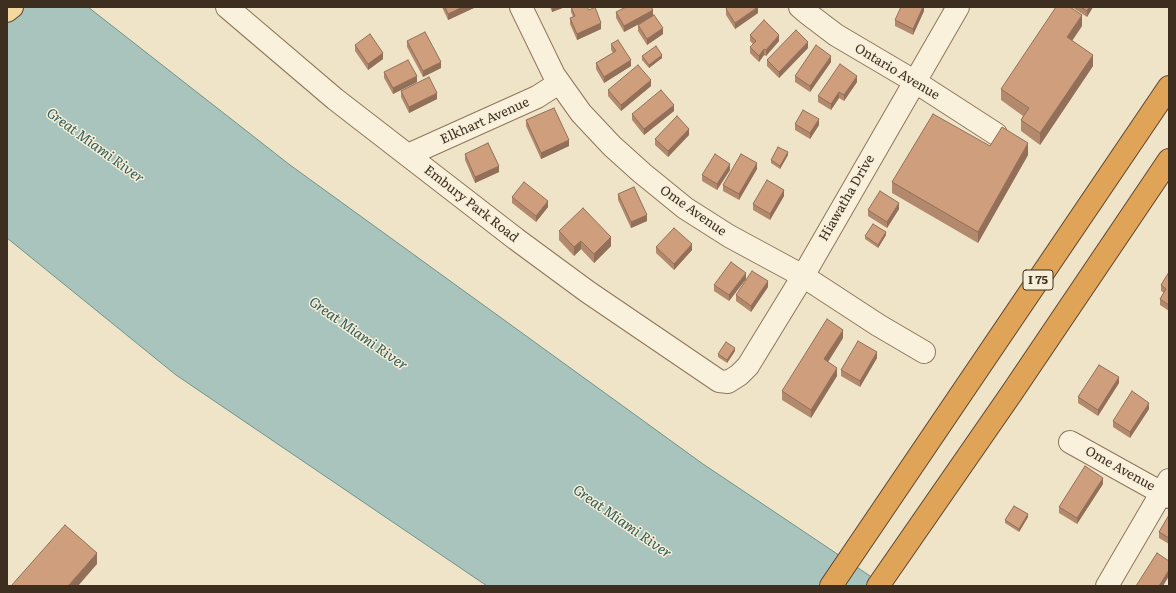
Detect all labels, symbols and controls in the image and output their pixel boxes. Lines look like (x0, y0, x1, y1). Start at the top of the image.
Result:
street label: Ontario Avenue (852, 40, 942, 104)
street label: Elkhart Avenue (438, 94, 532, 148)
water label: Great Miami River (43, 105, 147, 187)
street label: Hiawatha Drive (816, 152, 878, 244)
street label: Embury Park Road (421, 162, 521, 246)
street label: Ome Avenue (657, 182, 729, 240)
road number: I 75 (1023, 270, 1053, 290)
water label: Great Miami River (305, 294, 411, 374)
street label: Ome Avenue (1082, 443, 1158, 495)
water label: Great Miami River (569, 482, 675, 562)

